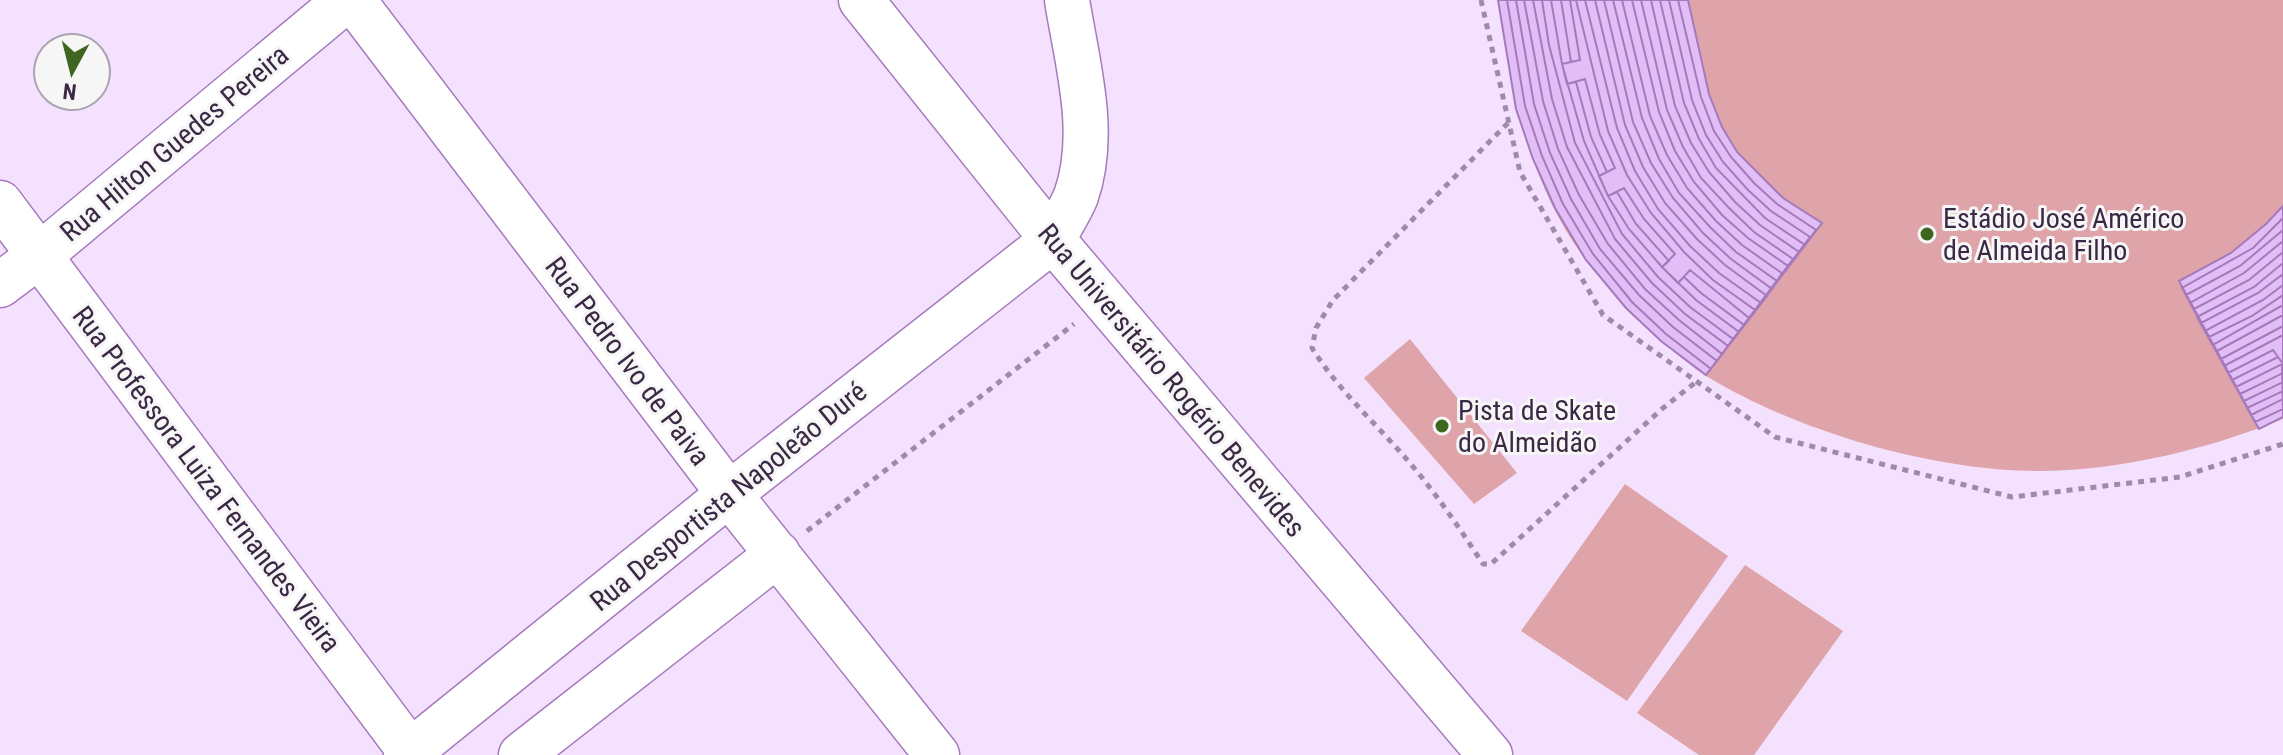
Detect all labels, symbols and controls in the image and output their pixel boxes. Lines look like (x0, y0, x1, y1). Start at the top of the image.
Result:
north arrow (32, 32, 112, 112)
street label: Rua Hilton Guedes Pereira (54, 38, 295, 248)
text: N (61, 78, 78, 105)
place label: Estádio José Américo de Almeida Filho (1943, 202, 2184, 267)
street label: Rua Universitário Rogério Benevides (1031, 217, 1312, 543)
marker: Estádio José Américo de Almeida Filho (1918, 225, 1936, 243)
street label: Rua Pedro Ivo de Paiva (538, 251, 717, 472)
street label: Rua Professora Luiza Fernandes Vieira (66, 300, 348, 659)
street label: Rua Desportista Napoleão Duré (584, 375, 873, 618)
place label: Pista de Skate do Almeidão (1458, 394, 1616, 459)
marker: Pista de Skate do Almeidão (1433, 417, 1451, 435)

